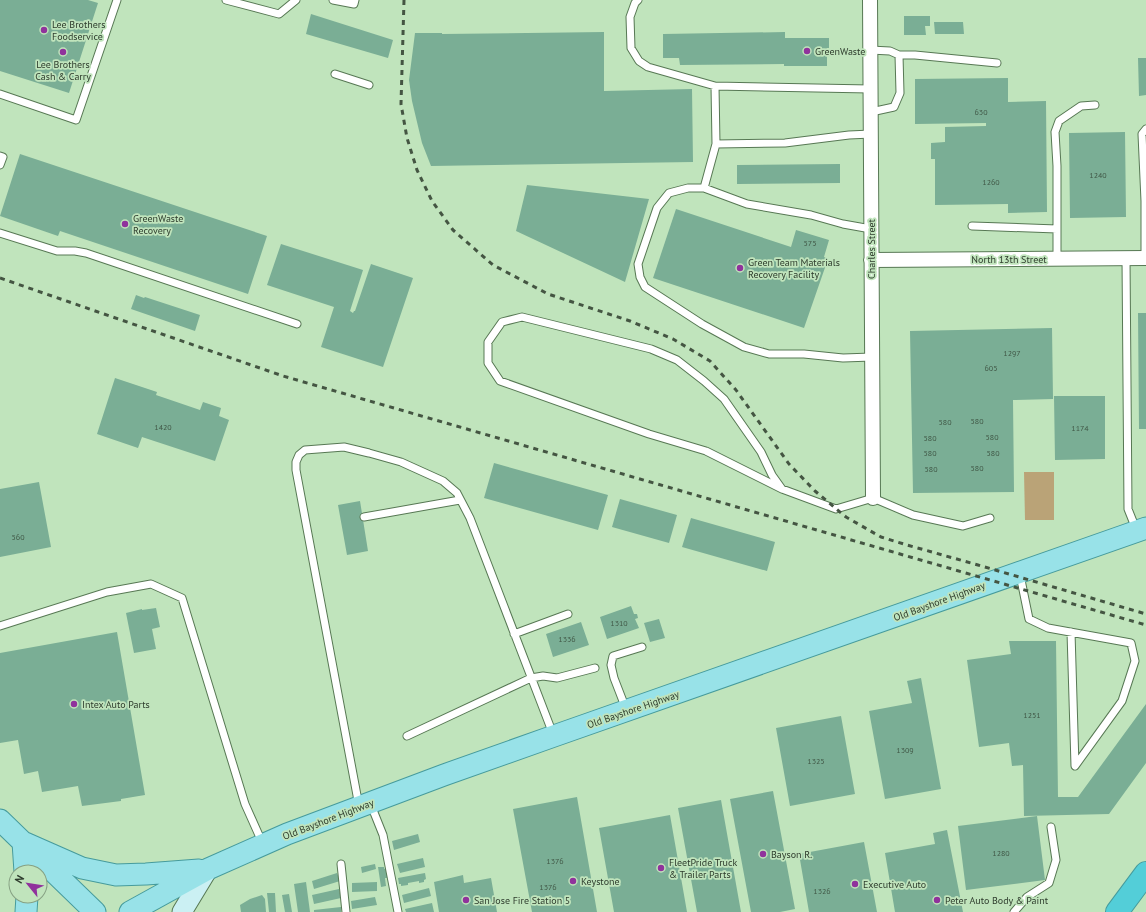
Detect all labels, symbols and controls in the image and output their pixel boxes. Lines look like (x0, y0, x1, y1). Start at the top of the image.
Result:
place label: Lee Brothers Foodservice (52, 18, 105, 43)
marker: Lee Brothers Foodservice (39, 25, 49, 35)
place label: GreenWaste (815, 45, 865, 58)
marker: GreenWaste (802, 46, 812, 56)
marker: Lee Brothers Cash & Carry (58, 47, 68, 57)
place label: Lee Brothers Cash & Carry (35, 58, 91, 83)
house number: 630 (974, 107, 988, 117)
house number: 1240 (1089, 170, 1107, 180)
house number: 1260 (982, 177, 1000, 187)
place label: GreenWaste Recovery (133, 212, 183, 237)
street label: Charles Street (865, 218, 878, 279)
marker: GreenWaste Recovery (120, 219, 130, 229)
house number: 575 (803, 238, 817, 248)
street label: North 13th Street (971, 253, 1047, 266)
place label: Green Team Materials Recovery Facility (748, 256, 840, 281)
marker: Green Team Materials Recovery Facility (735, 263, 745, 273)
house number: 1297 (1003, 348, 1021, 358)
house number: 605 (984, 363, 998, 373)
house number: 580 (970, 416, 984, 426)
house number: 580 (938, 417, 952, 427)
house number: 1420 (154, 422, 172, 432)
house number: 1174 (1071, 423, 1089, 433)
house number: 580 (985, 432, 999, 442)
house number: 580 (923, 433, 937, 443)
house number: 580 (923, 448, 937, 458)
house number: 580 (986, 448, 1000, 458)
house number: 580 (970, 463, 984, 473)
house number: 580 (924, 464, 938, 474)
house number: 560 (11, 532, 25, 542)
street label: Old Bayshore Highway (892, 579, 987, 624)
house number: 1310 (610, 618, 628, 628)
house number: 1336 (558, 634, 576, 644)
street label: Old Bayshore Highway (585, 687, 681, 731)
place label: Intex Auto Parts (82, 698, 150, 711)
marker: Intex Auto Parts (69, 699, 79, 709)
house number: 1251 (1023, 710, 1041, 720)
house number: 1309 (896, 745, 914, 755)
house number: 1325 (807, 756, 825, 766)
street label: Old Bayshore Highway (281, 796, 376, 843)
place label: Bayson R. (771, 848, 812, 861)
house number: 1280 (992, 848, 1010, 858)
marker: Bayson R. (758, 849, 768, 859)
house number: 1376 (546, 856, 564, 866)
place label: FleetPride Truck & Trailer Parts (669, 856, 737, 881)
marker: FleetPride Truck & Trailer Parts (656, 863, 666, 873)
north arrow (8, 864, 48, 904)
text: N (11, 872, 27, 886)
place label: Keystone (581, 875, 620, 888)
marker: Keystone (568, 876, 578, 886)
place label: Executive Auto (863, 878, 926, 891)
marker: Executive Auto (850, 879, 860, 889)
house number: 1376 (539, 882, 557, 892)
house number: 1326 (813, 886, 831, 896)
place label: San Jose Fire Station 5 (474, 894, 570, 907)
place label: Peter Auto Body & Paint (945, 894, 1049, 907)
marker: San Jose Fire Station 5 (461, 895, 471, 905)
marker: Peter Auto Body & Paint (932, 895, 942, 905)

